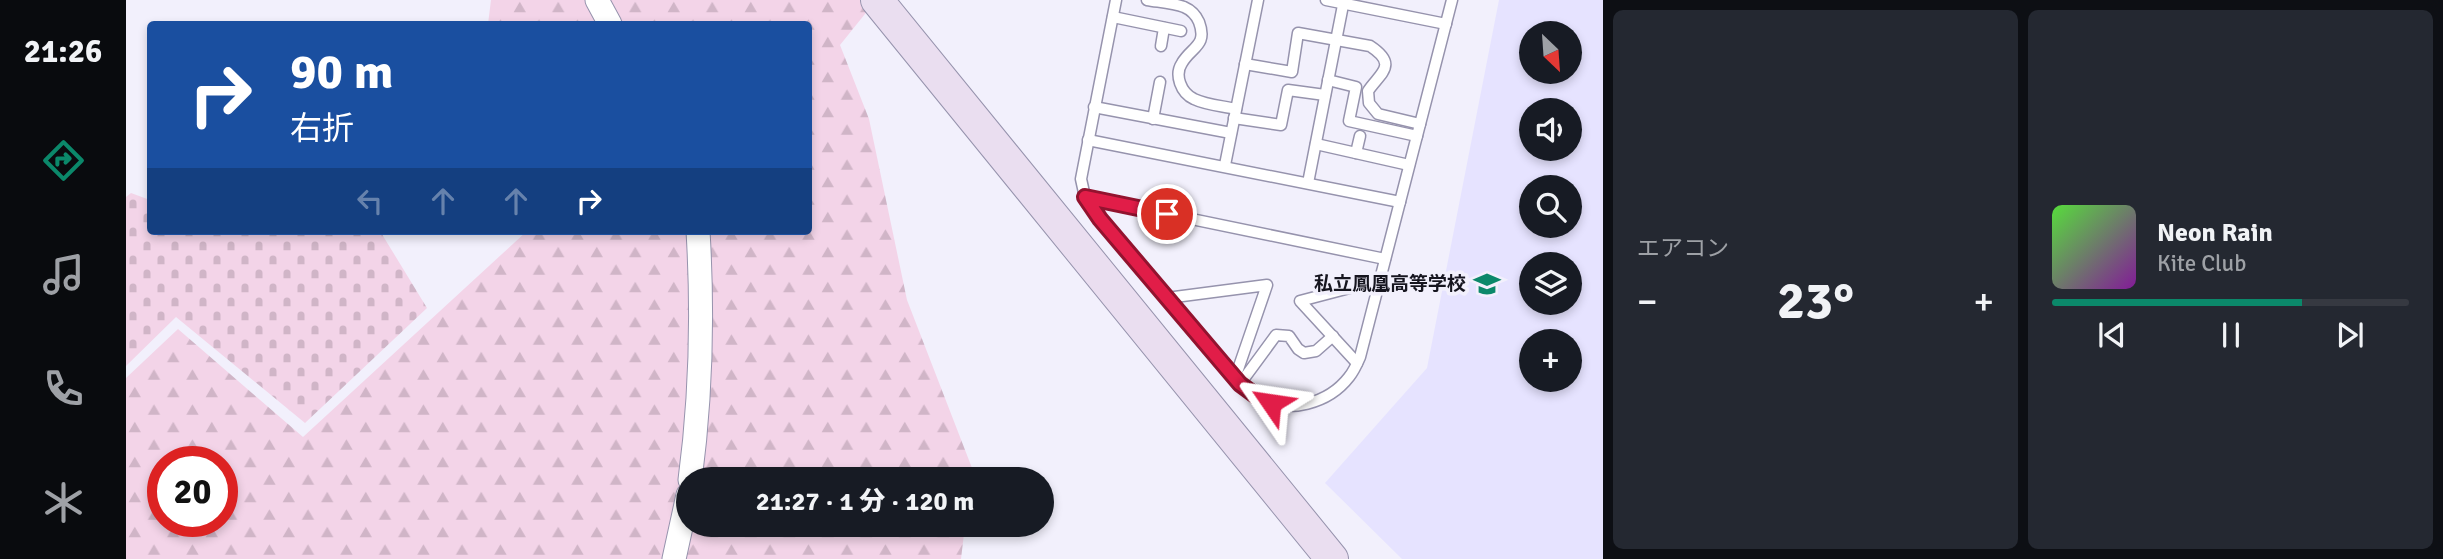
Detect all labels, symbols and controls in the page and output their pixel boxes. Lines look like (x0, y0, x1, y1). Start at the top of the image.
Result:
north arrow (1519, 21, 1582, 84)
map controls (1519, 21, 1582, 392)
text: 21:26 (24, 32, 102, 71)
text: 90 m (290, 42, 393, 102)
icon: right (175, 49, 266, 140)
button: sound (1519, 98, 1582, 161)
text: 右折 (290, 109, 354, 148)
icon: directions (39, 136, 88, 185)
button: search (1519, 175, 1582, 238)
icon: left (351, 182, 389, 220)
icon: ahead (424, 182, 462, 220)
icon: ahead (497, 182, 535, 220)
icon: right (570, 182, 608, 220)
pin (1137, 184, 1197, 244)
icon: arrive (1148, 195, 1186, 233)
text: Neon Rain (2157, 217, 2273, 249)
text: エアコン (1637, 234, 1729, 263)
text: Kite Club (2157, 249, 2246, 278)
icon: music (39, 250, 88, 299)
button: layers (1519, 252, 1582, 315)
school or university icon: 私立鳳凰高等学校 (1472, 269, 1502, 299)
text: 23° (1777, 269, 1854, 333)
place label: 私立鳳凰高等学校 (1314, 272, 1466, 296)
text: − (1637, 278, 1658, 325)
text: + (1973, 278, 1994, 325)
icon: previous (2093, 316, 2131, 354)
icon: pause (2212, 316, 2250, 354)
icon: next (2331, 316, 2369, 354)
button: + (1519, 329, 1582, 392)
icon: phone (39, 364, 88, 413)
position arrow (1234, 366, 1308, 440)
speed limit sign: 20 (147, 446, 238, 537)
icon: climate (39, 478, 88, 527)
text: 21:27 · 1 分 · 120 m (756, 486, 974, 518)

